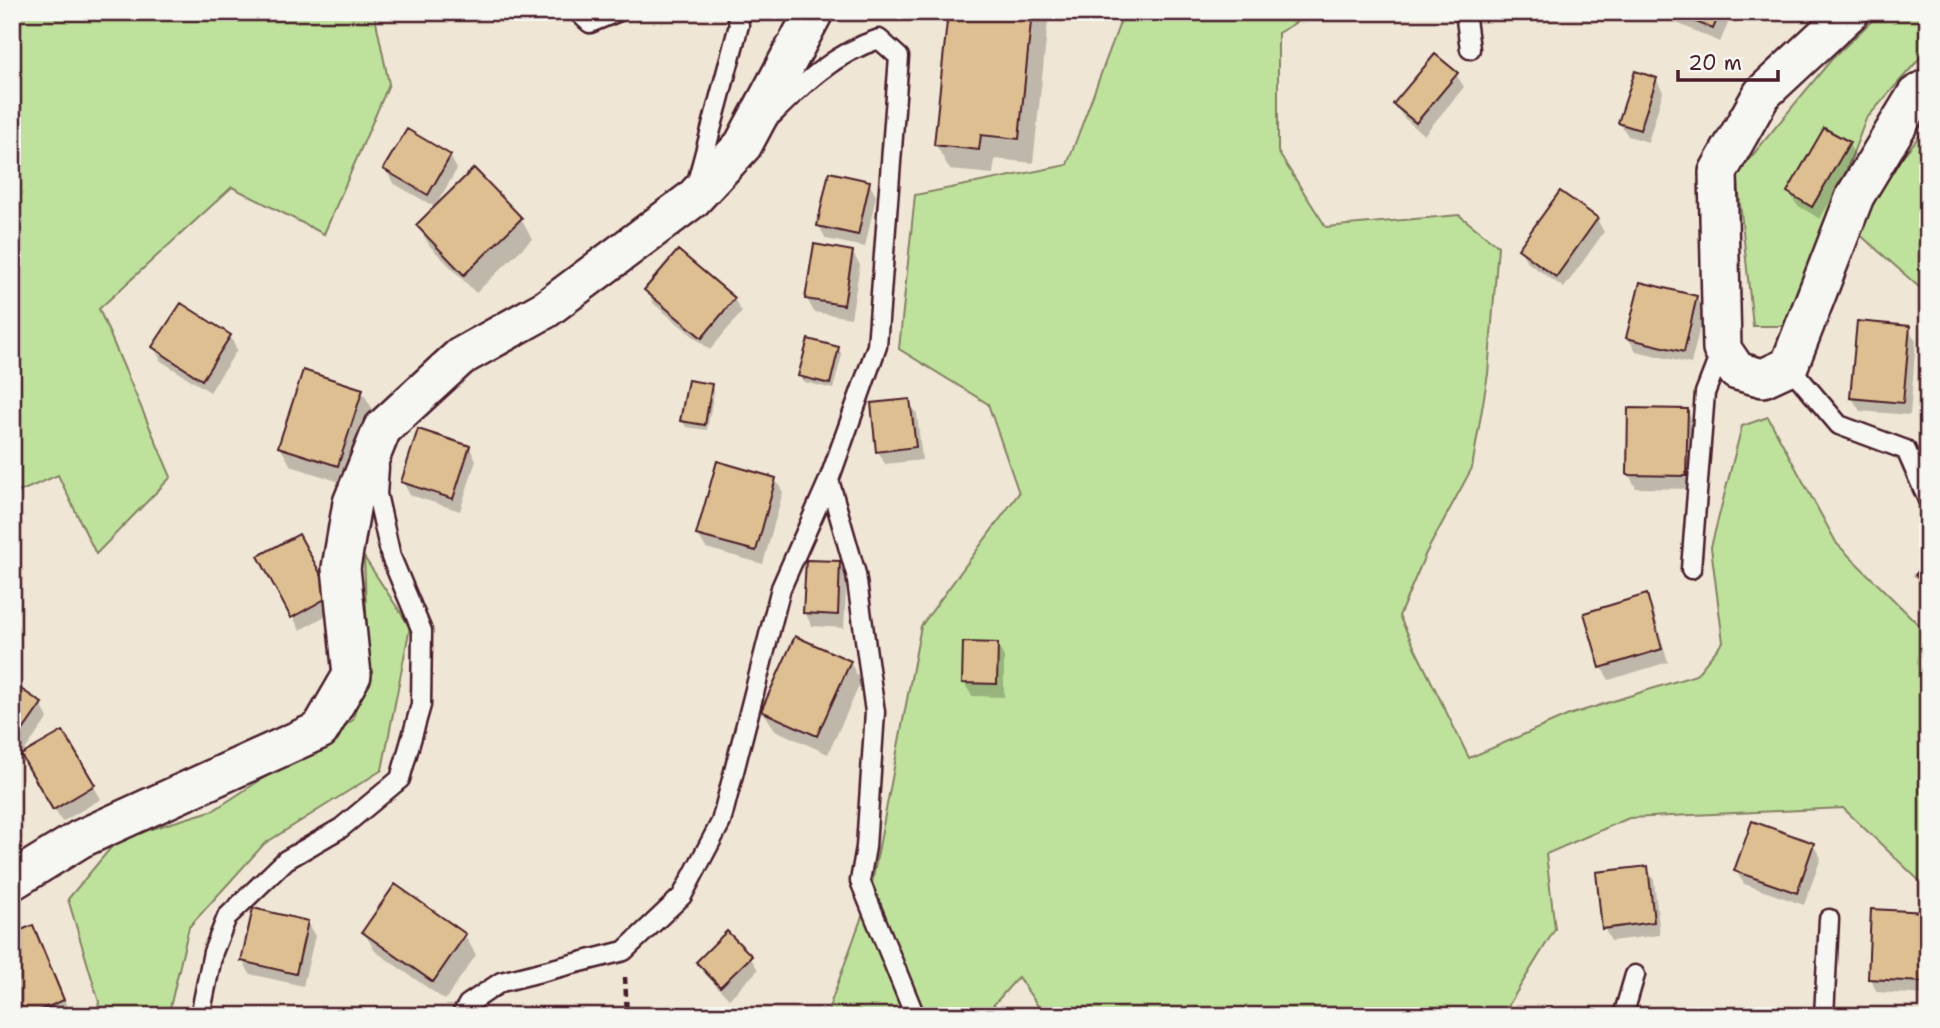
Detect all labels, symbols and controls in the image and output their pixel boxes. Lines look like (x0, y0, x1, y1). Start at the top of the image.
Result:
scale bar (1678, 38, 1777, 82)
text: 20 m (1688, 49, 1742, 77)

